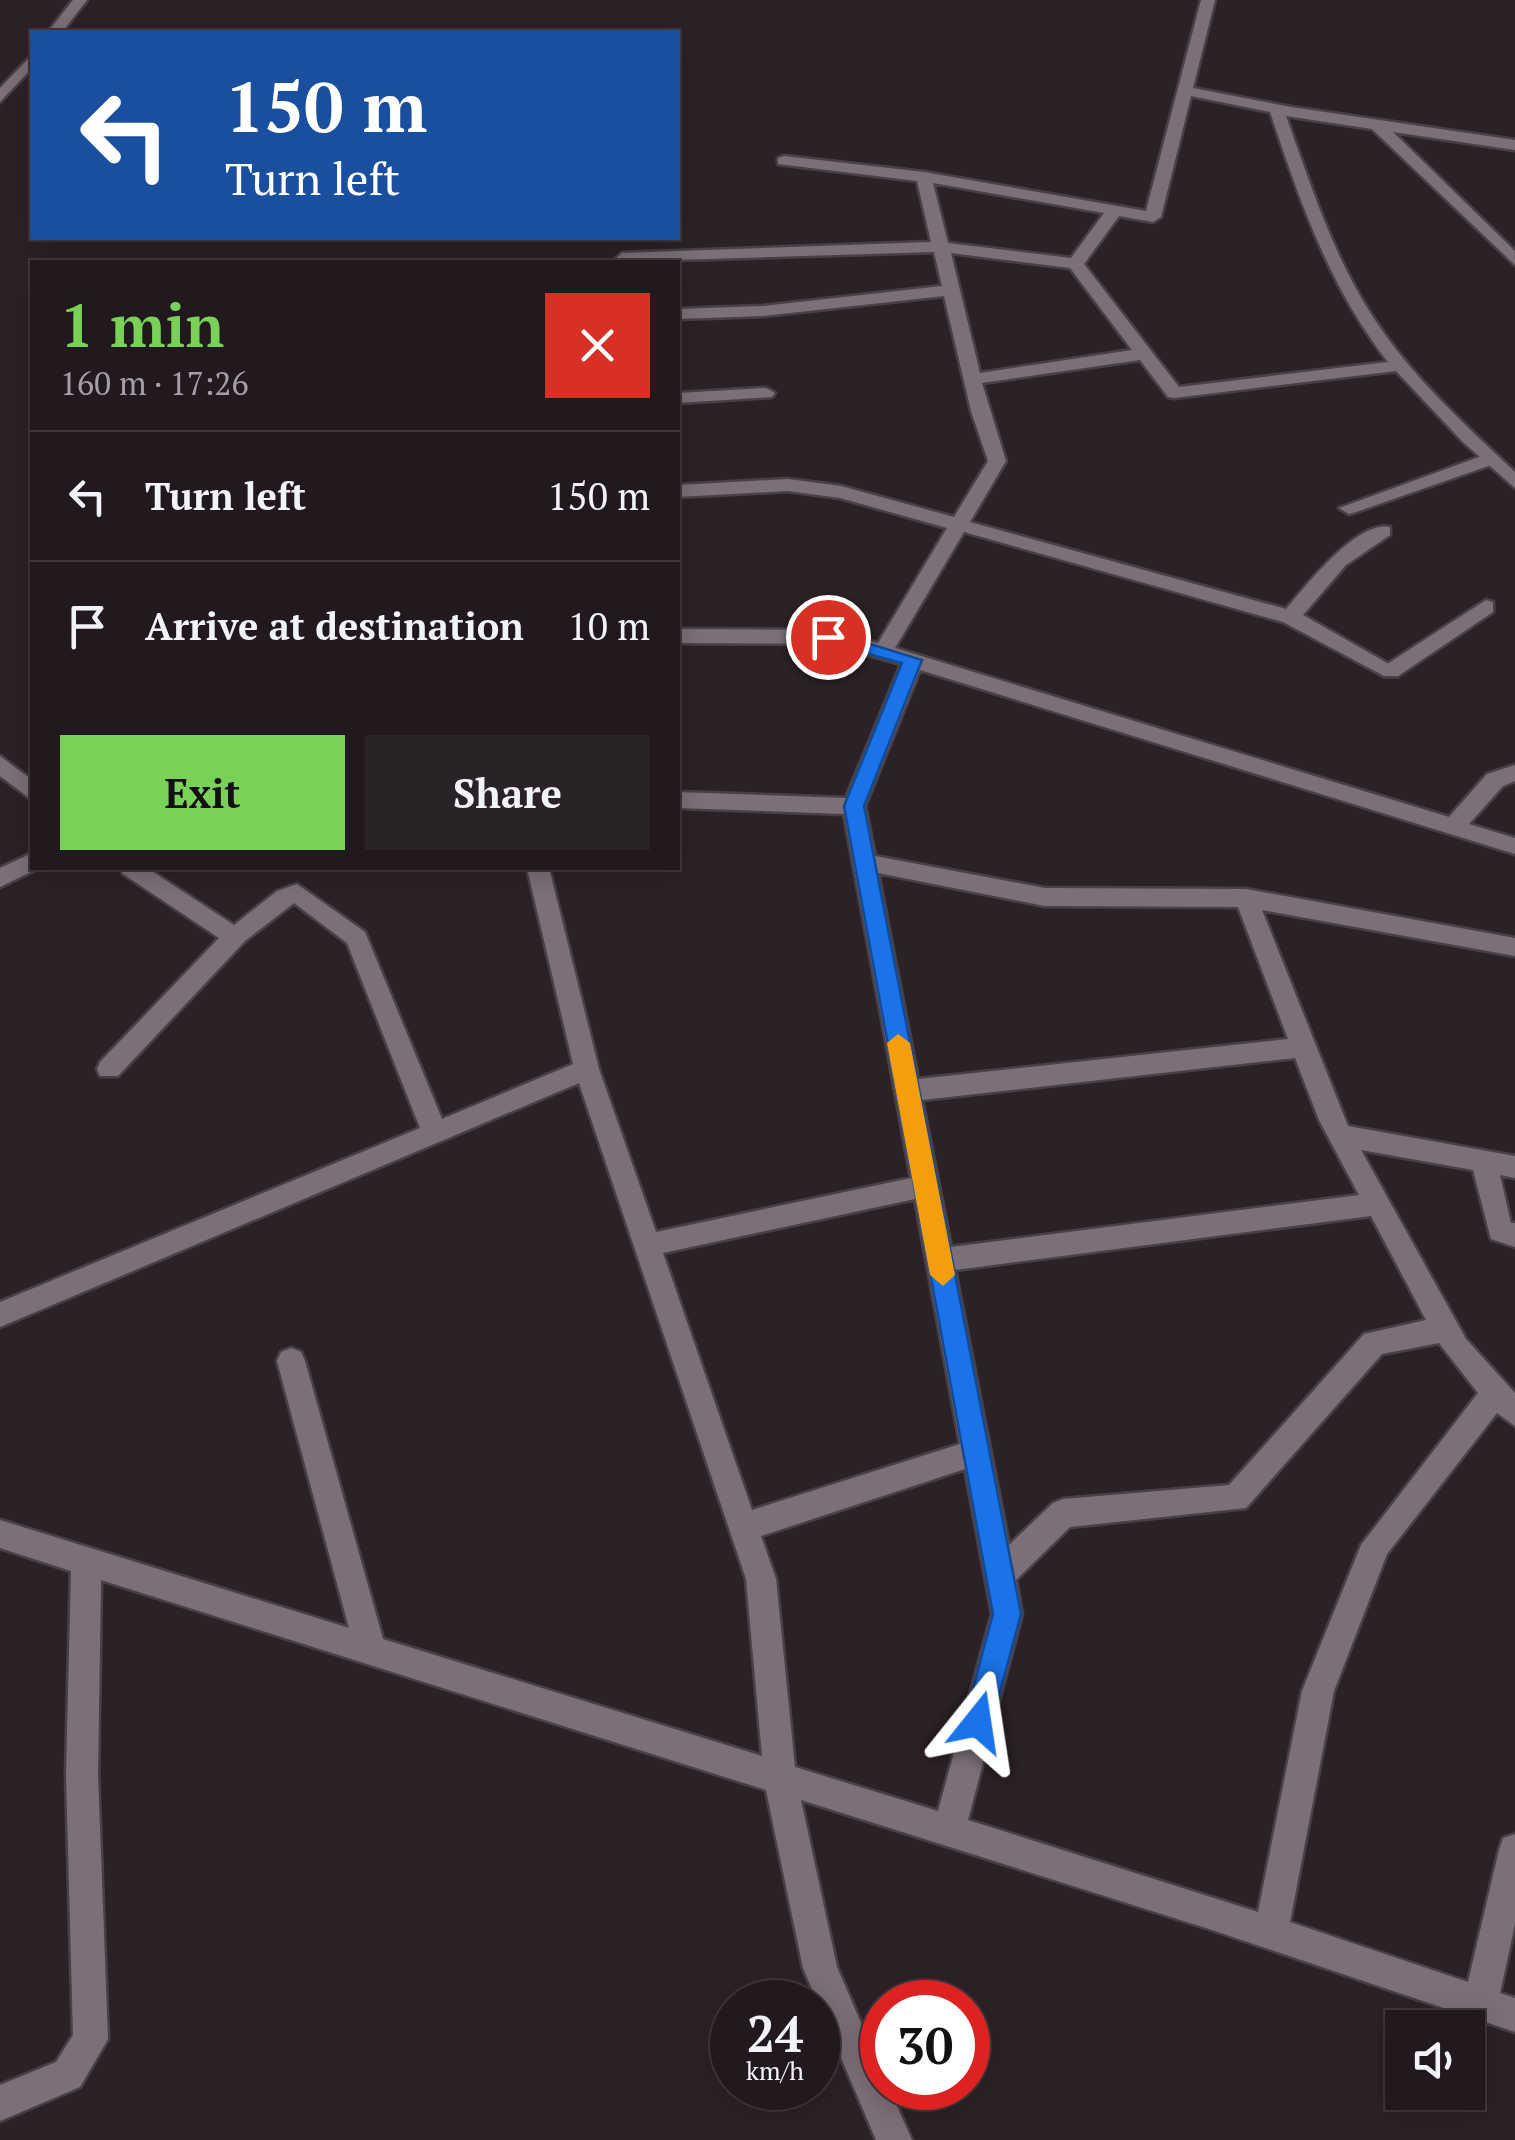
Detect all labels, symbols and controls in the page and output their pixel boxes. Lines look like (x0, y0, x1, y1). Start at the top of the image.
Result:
text: 150 m (225, 59, 427, 152)
icon: left (60, 70, 190, 200)
text: Turn left (225, 148, 400, 208)
text: 1 min (60, 285, 224, 364)
button: close (545, 293, 650, 398)
text: 160 m · 17:26 (60, 362, 248, 404)
icon: left (60, 469, 115, 524)
text: Turn left (145, 471, 306, 521)
text: 150 m (547, 471, 650, 521)
pin (786, 595, 871, 680)
icon: arrive (60, 599, 115, 654)
text: Arrive at destination (145, 601, 524, 651)
text: 10 m (567, 601, 650, 651)
icon: arrive (801, 610, 856, 665)
button: Exit (60, 735, 345, 850)
button: Share (365, 735, 650, 850)
position arrow (926, 1670, 1030, 1774)
speed limit sign: 30 (860, 1980, 990, 2110)
text: 24 (747, 2000, 803, 2066)
map controls (1385, 2010, 1485, 2110)
button: sound (1385, 2010, 1485, 2110)
text: km/h (746, 2054, 804, 2087)

